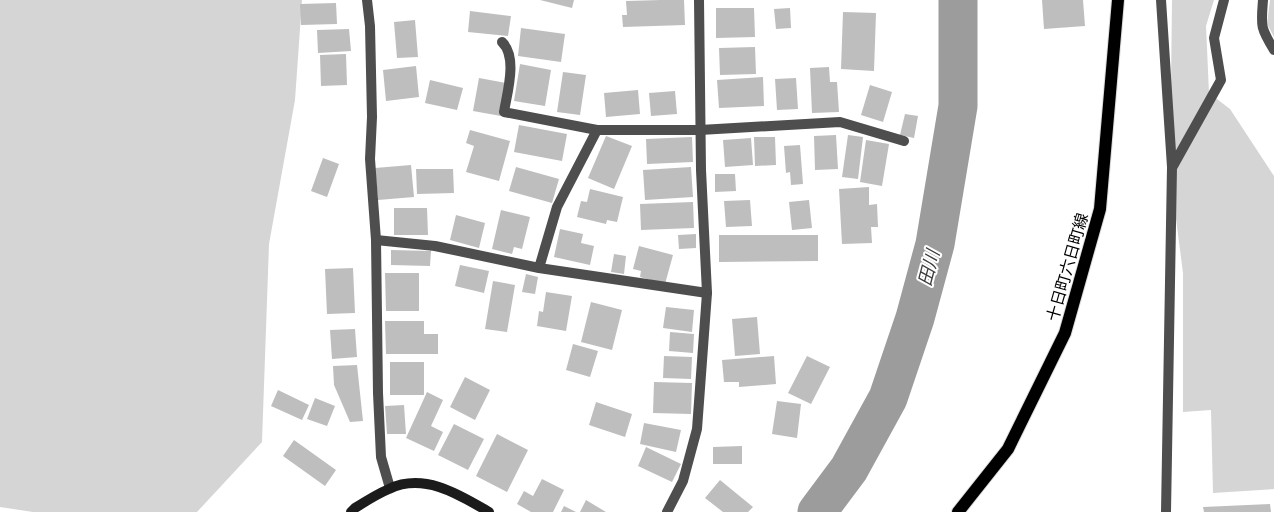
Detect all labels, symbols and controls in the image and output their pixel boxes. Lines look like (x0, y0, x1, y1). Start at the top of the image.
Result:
street label: 十日町六日町線 (1042, 210, 1094, 324)
water label: 田川 (913, 246, 946, 288)

